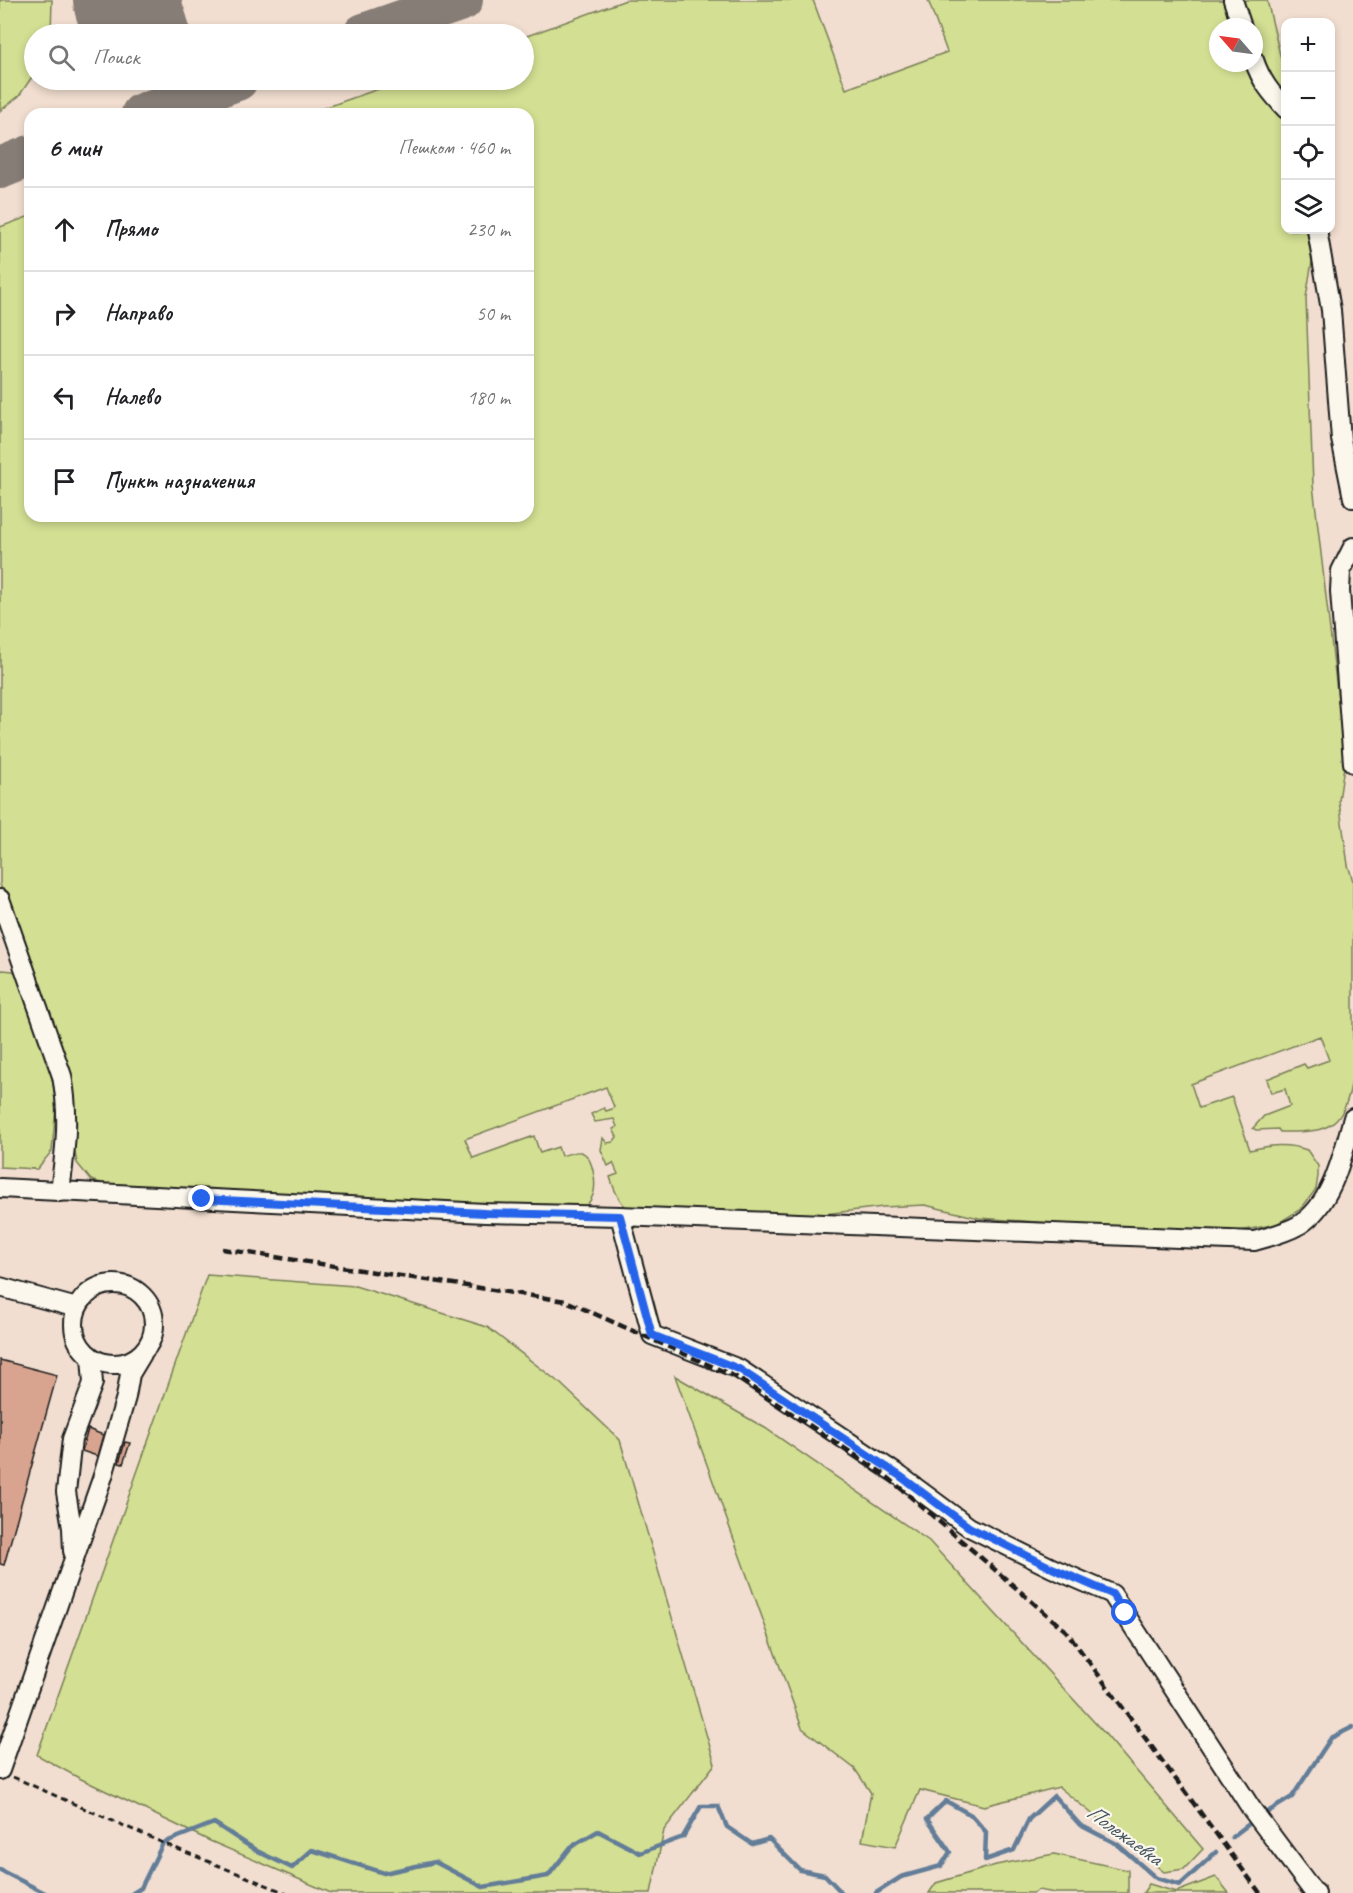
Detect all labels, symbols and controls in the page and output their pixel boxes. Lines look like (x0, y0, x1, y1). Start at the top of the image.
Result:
north arrow (1209, 18, 1263, 72)
map controls (1281, 18, 1335, 234)
button: + (1281, 18, 1335, 72)
search box (24, 24, 534, 90)
icon: search (45, 41, 78, 74)
text: Поиск (93, 43, 139, 71)
button: − (1281, 72, 1335, 126)
button: locate (1281, 126, 1335, 180)
text: 6 мин (48, 131, 101, 164)
text: Пешком · 460 m (398, 135, 510, 160)
button: layers (1281, 180, 1335, 234)
icon: ahead (48, 213, 81, 246)
text: Прямо (105, 215, 157, 243)
text: 230 m (467, 217, 510, 242)
icon: right (48, 297, 81, 330)
text: Направо (105, 299, 172, 327)
text: 50 m (476, 301, 510, 326)
icon: left (48, 381, 81, 414)
text: Налево (105, 383, 161, 411)
text: 180 m (467, 385, 510, 410)
icon: arrive (48, 465, 81, 498)
text: Пункт назначения (105, 467, 254, 495)
route end (188, 1185, 214, 1211)
route start (1111, 1599, 1137, 1625)
water label: Полежаевка (1081, 1798, 1169, 1873)

